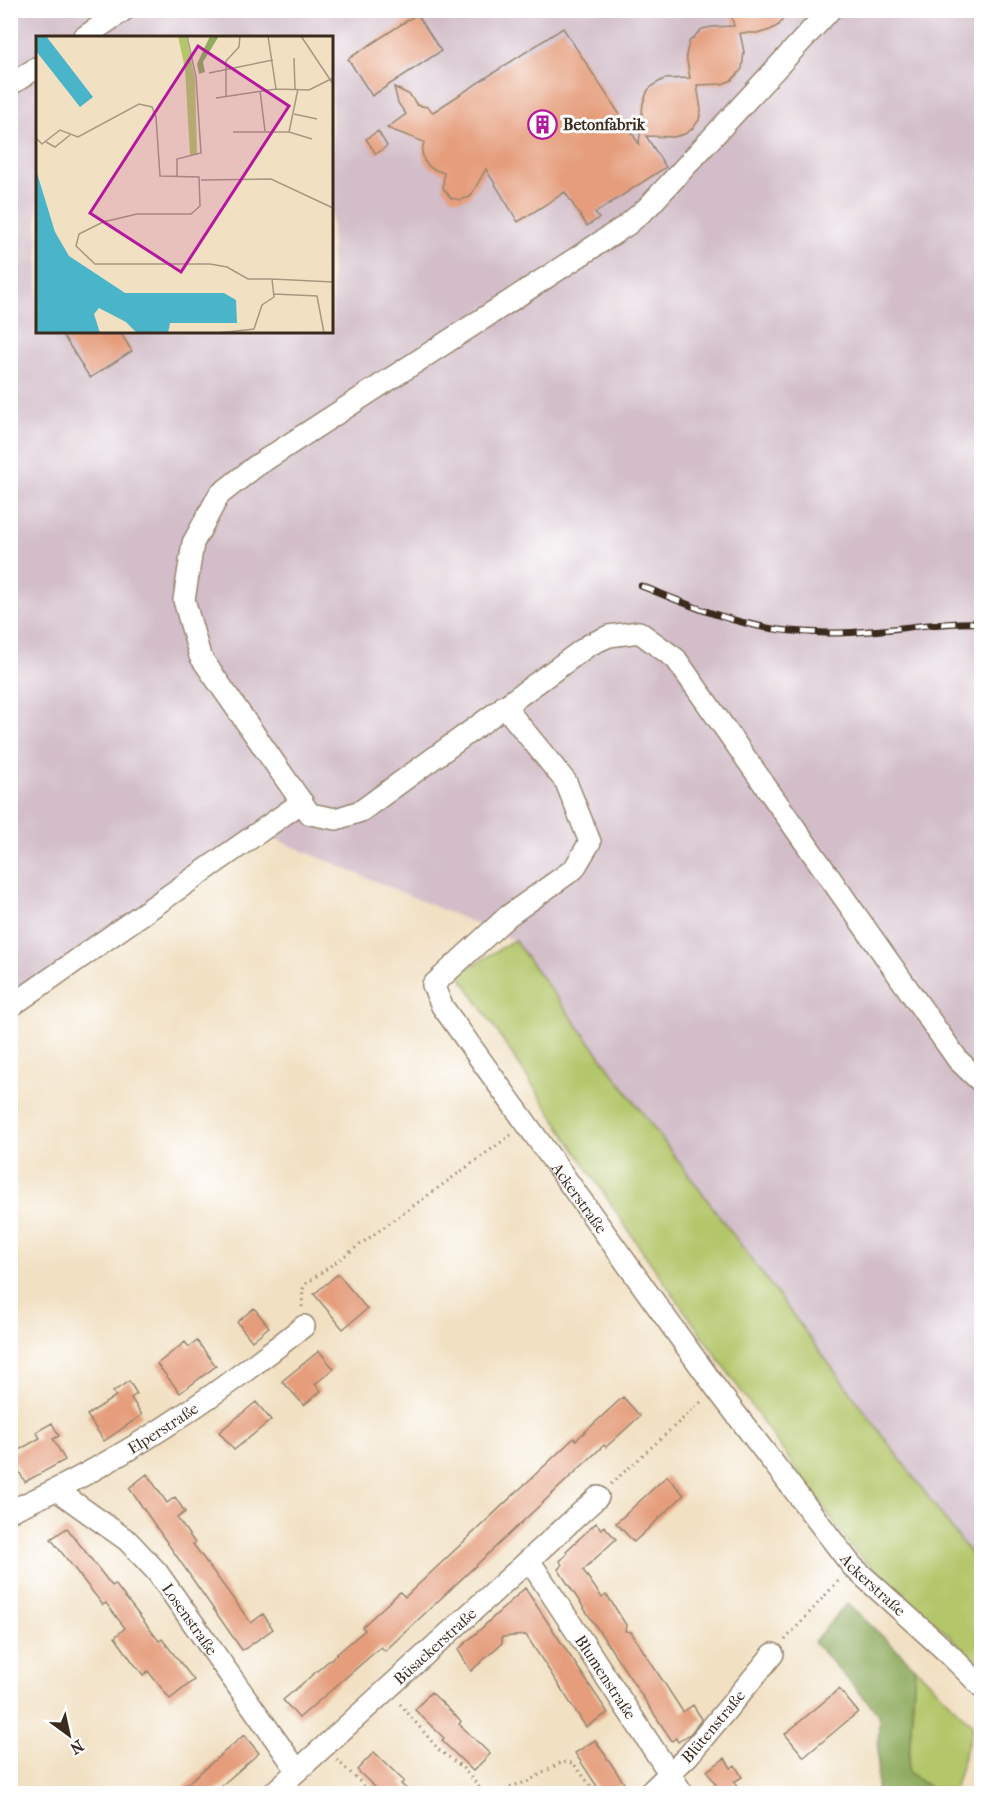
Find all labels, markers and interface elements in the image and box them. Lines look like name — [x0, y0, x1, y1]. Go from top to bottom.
inset map — [36, 36, 333, 333]
building icon: Betonfabrik — [526, 108, 558, 140]
place label: Betonfabrik — [563, 115, 646, 134]
street label: Ackerstraße — [547, 1158, 611, 1237]
street label: Elperstraße — [124, 1398, 202, 1458]
street label: Ackerstraße — [836, 1549, 910, 1620]
street label: Losenstraße — [158, 1579, 222, 1659]
street label: Büsackerstraße — [389, 1603, 480, 1688]
street label: Blumenstraße — [571, 1631, 641, 1723]
street label: Blütenstraße — [677, 1686, 749, 1767]
north arrow — [39, 1705, 99, 1765]
text: N — [66, 1736, 87, 1759]

